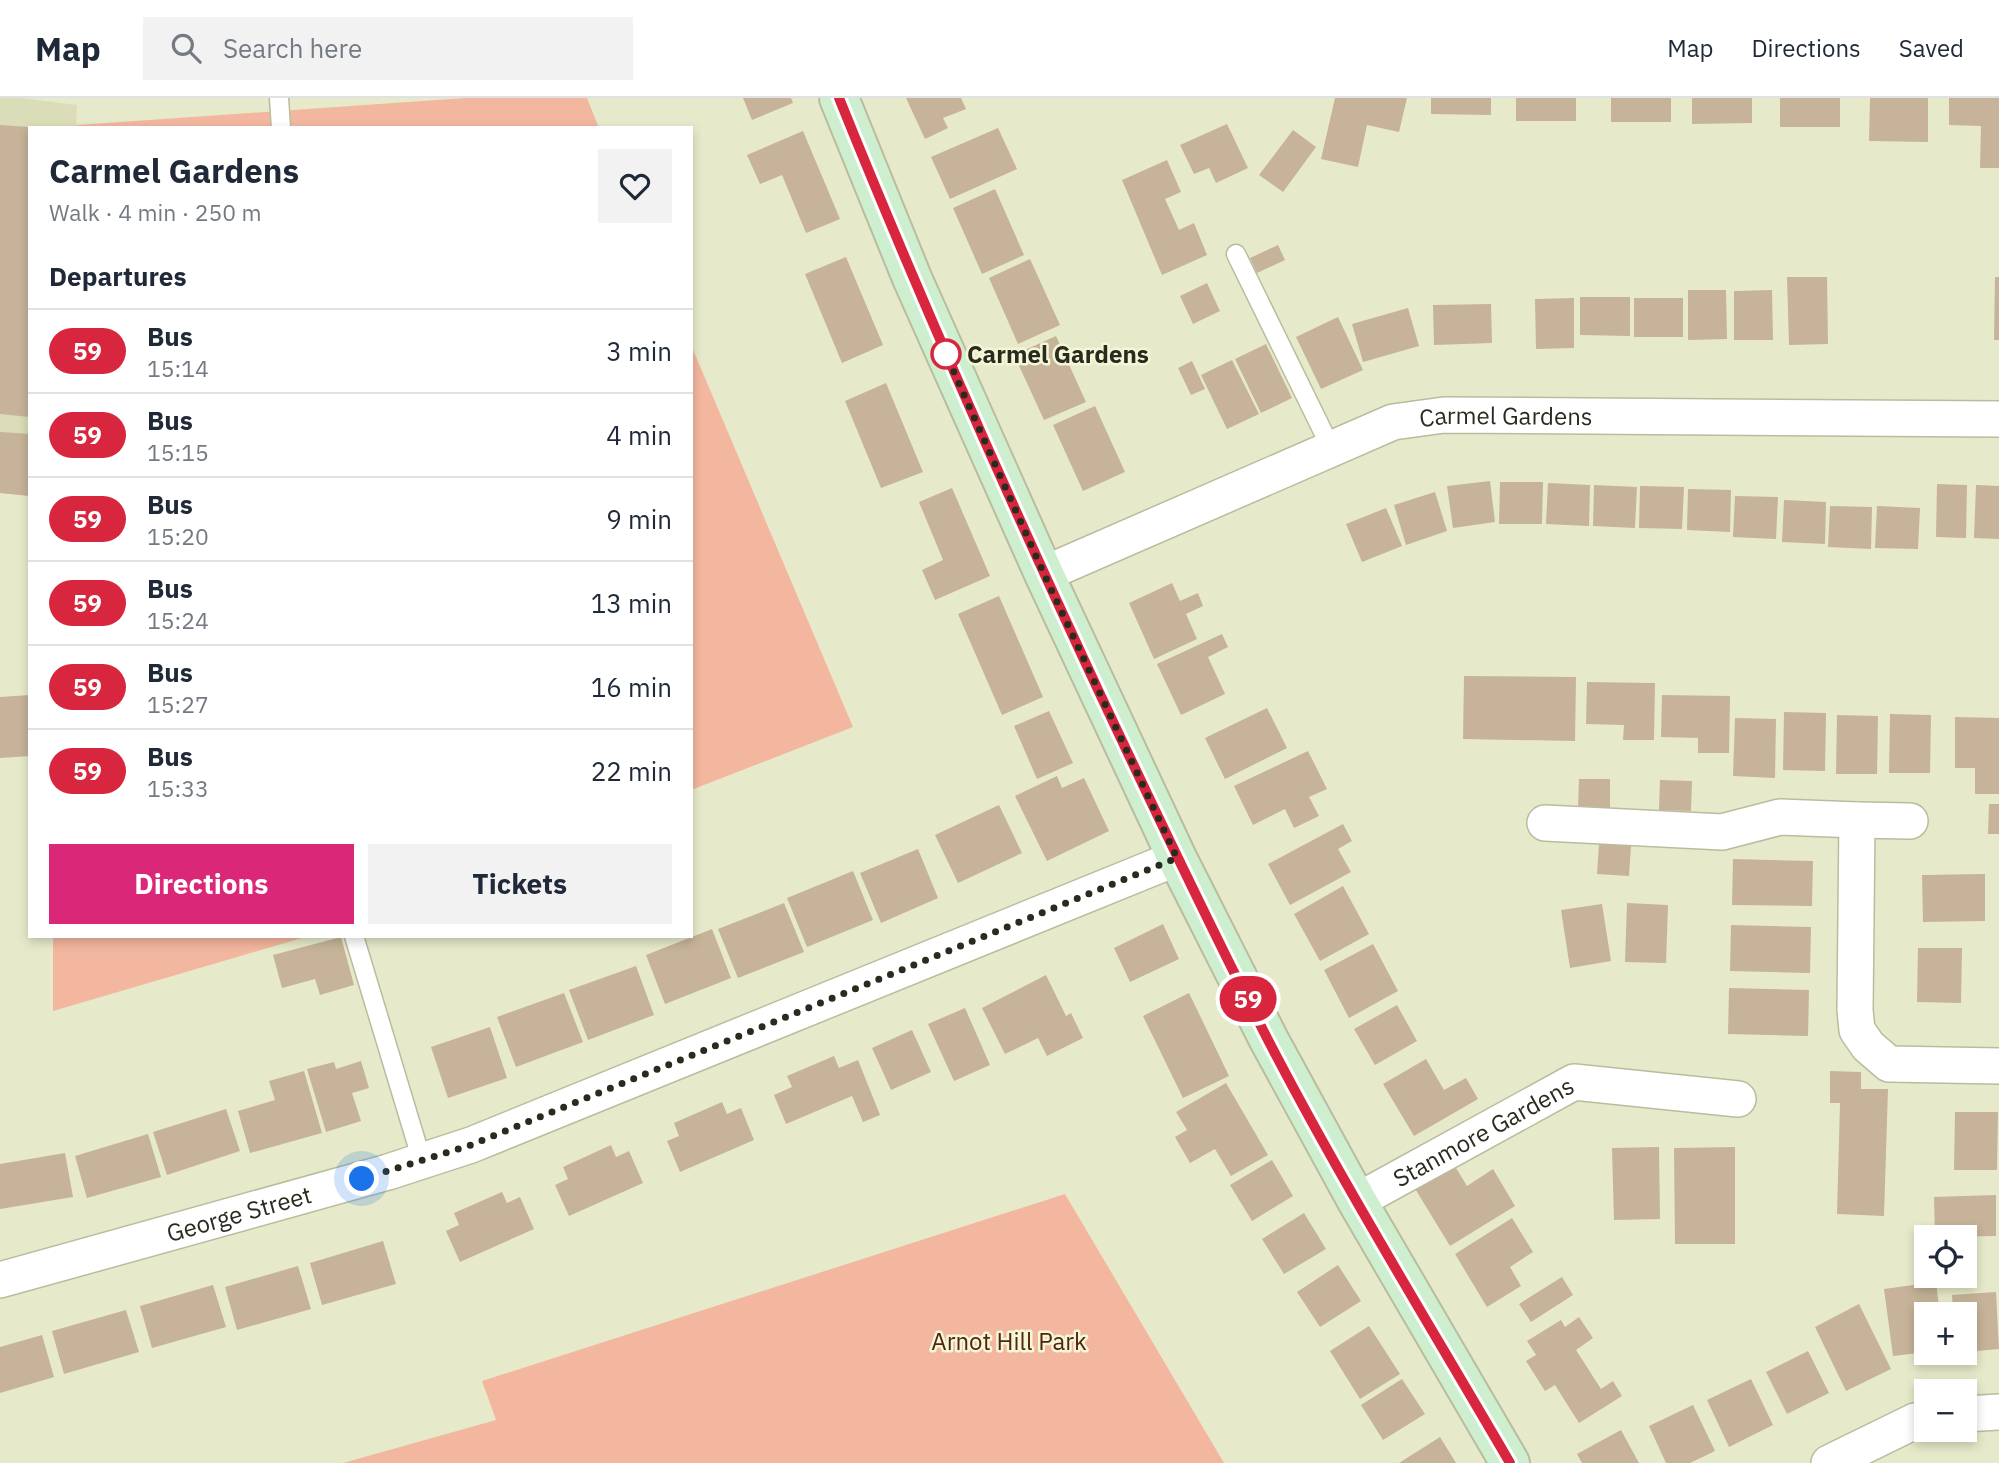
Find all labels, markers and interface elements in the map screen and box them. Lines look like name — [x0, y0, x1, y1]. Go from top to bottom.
search box — [143, 17, 633, 80]
text: Map — [35, 27, 101, 70]
icon: search — [167, 29, 205, 67]
text: Search here — [223, 31, 362, 65]
text: Map — [1667, 32, 1713, 64]
text: Directions — [1751, 32, 1861, 64]
text: Saved — [1899, 32, 1964, 64]
text: Carmel Gardens — [49, 149, 299, 192]
button: heart — [598, 149, 672, 223]
text: Walk · 4 min · 250 m — [49, 197, 262, 227]
text: Departures — [49, 259, 187, 293]
text: Bus — [147, 319, 193, 353]
text: 3 min — [606, 334, 672, 368]
text: 59 — [73, 335, 102, 367]
place label: Carmel Gardens — [967, 338, 1149, 370]
marker: Carmel Gardens — [931, 339, 961, 369]
text: 15:14 — [147, 353, 209, 383]
street label: Carmel Gardens — [1417, 399, 1593, 434]
text: Bus — [147, 403, 193, 437]
text: 4 min — [606, 418, 672, 452]
text: 59 — [73, 419, 102, 451]
text: 15:15 — [147, 437, 209, 467]
text: Bus — [147, 487, 193, 521]
text: 9 min — [606, 502, 672, 536]
text: 59 — [73, 503, 102, 535]
text: 15:20 — [147, 521, 209, 551]
text: Bus — [147, 571, 193, 605]
text: 13 min — [591, 586, 672, 620]
text: 59 — [73, 587, 102, 619]
text: 15:24 — [147, 605, 209, 635]
text: Bus — [147, 655, 193, 689]
text: 16 min — [591, 670, 672, 704]
text: 59 — [73, 671, 102, 703]
text: 15:27 — [147, 689, 209, 719]
text: Bus — [147, 739, 193, 773]
text: 22 min — [591, 754, 672, 788]
text: 59 — [73, 755, 102, 787]
text: 15:33 — [147, 773, 209, 803]
button: Directions — [49, 844, 354, 924]
button: Tickets — [368, 844, 672, 924]
line badge: 59 — [1216, 976, 1280, 1022]
text: 59 — [1234, 983, 1262, 1015]
street label: Stanmore Gardens — [1387, 1069, 1579, 1194]
your location — [344, 1161, 379, 1196]
street label: George Street — [163, 1178, 315, 1249]
map controls — [1914, 1225, 1977, 1442]
button: locate — [1914, 1225, 1977, 1288]
button: + — [1914, 1302, 1977, 1365]
park label: Arnot Hill Park — [931, 1325, 1087, 1357]
button: − — [1914, 1379, 1977, 1442]

